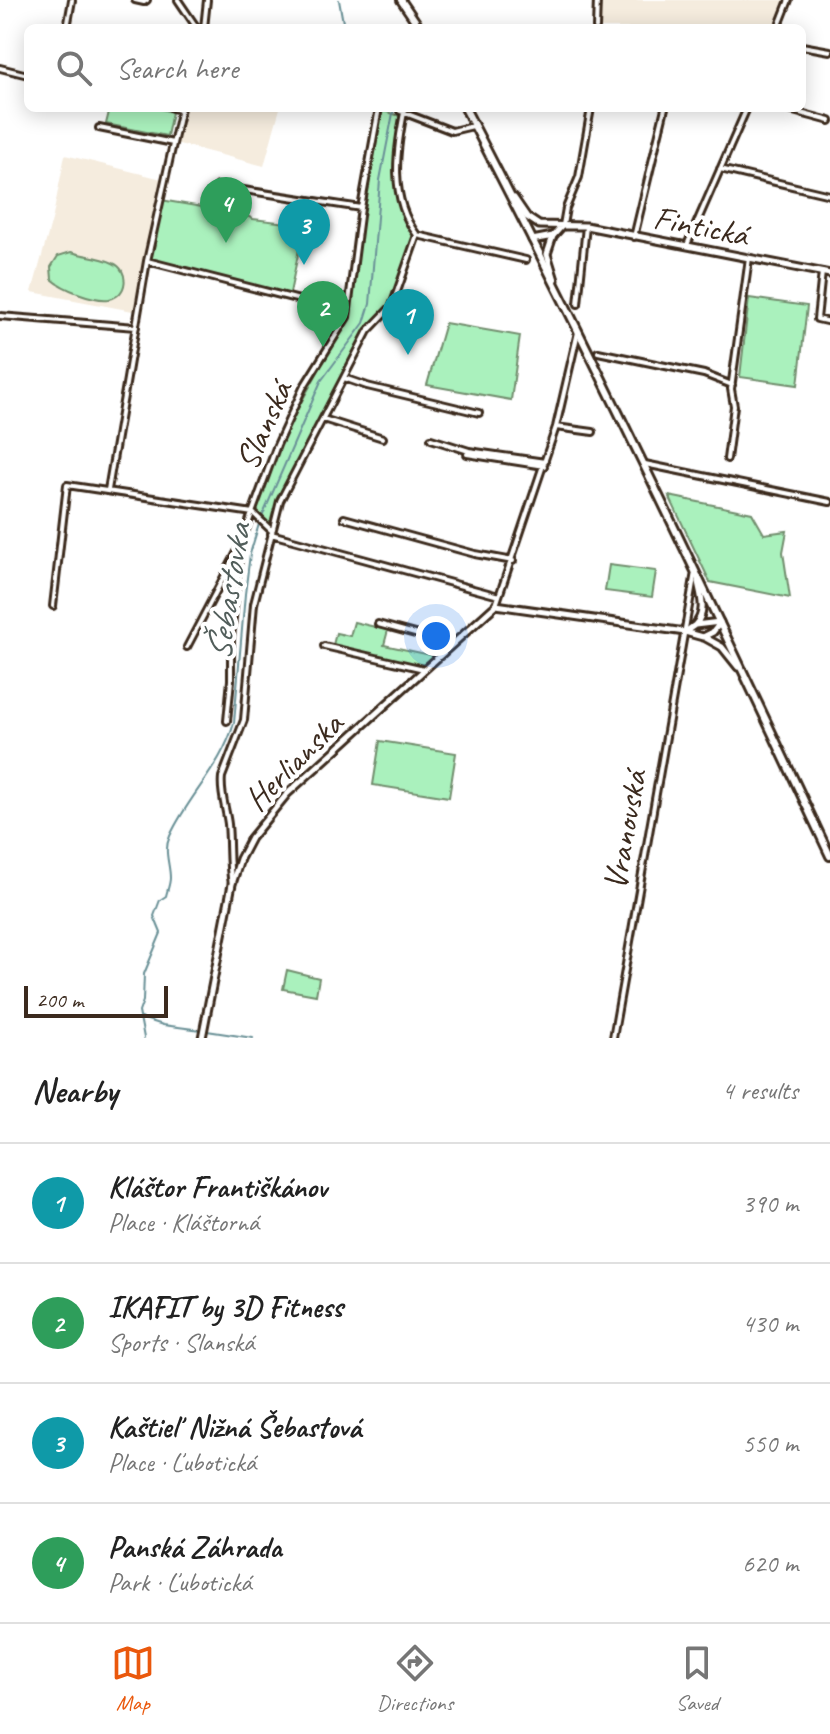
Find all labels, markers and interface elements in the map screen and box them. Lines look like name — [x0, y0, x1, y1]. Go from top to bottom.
search box — [24, 24, 806, 112]
icon: search — [52, 46, 96, 90]
text: Search here — [116, 49, 238, 87]
pin: 4 — [200, 177, 252, 243]
street label: Fintická — [650, 195, 755, 256]
pin: 3 — [278, 199, 330, 265]
pin: 2 — [297, 281, 349, 347]
pin: 1 — [382, 289, 434, 355]
street label: Slanská — [225, 372, 303, 476]
water label: Šebastovka — [195, 518, 262, 663]
your location — [416, 616, 456, 656]
street label: Herlianska — [235, 701, 353, 820]
street label: Vranovská — [593, 764, 657, 893]
scale bar — [24, 982, 168, 1018]
text: 200 m — [36, 986, 83, 1014]
text: Nearby — [32, 1069, 118, 1112]
text: 4 results — [722, 1074, 798, 1107]
text: Kláštor Františkánov — [108, 1168, 327, 1206]
text: 1 — [52, 1187, 64, 1220]
text: 390 m — [742, 1187, 798, 1220]
text: Place · Kláštorná — [108, 1206, 259, 1239]
text: IKAFIT by 3D Fitness — [108, 1288, 343, 1326]
text: 2 — [52, 1307, 64, 1340]
text: 430 m — [742, 1307, 798, 1340]
text: Sports · Slanská — [108, 1326, 254, 1359]
text: Kaštieľ Nižná Šebastová — [108, 1408, 361, 1446]
text: 3 — [52, 1427, 64, 1460]
text: 550 m — [742, 1427, 798, 1460]
text: Place · Ľubotická — [108, 1446, 256, 1479]
text: Panská Záhrada — [108, 1528, 282, 1566]
text: 4 — [52, 1547, 64, 1580]
text: 620 m — [742, 1547, 798, 1580]
text: Park · Ľubotická — [108, 1566, 252, 1599]
tab: Map — [111, 1641, 155, 1717]
tab: Directions — [377, 1641, 453, 1717]
tab: Saved — [675, 1641, 719, 1717]

